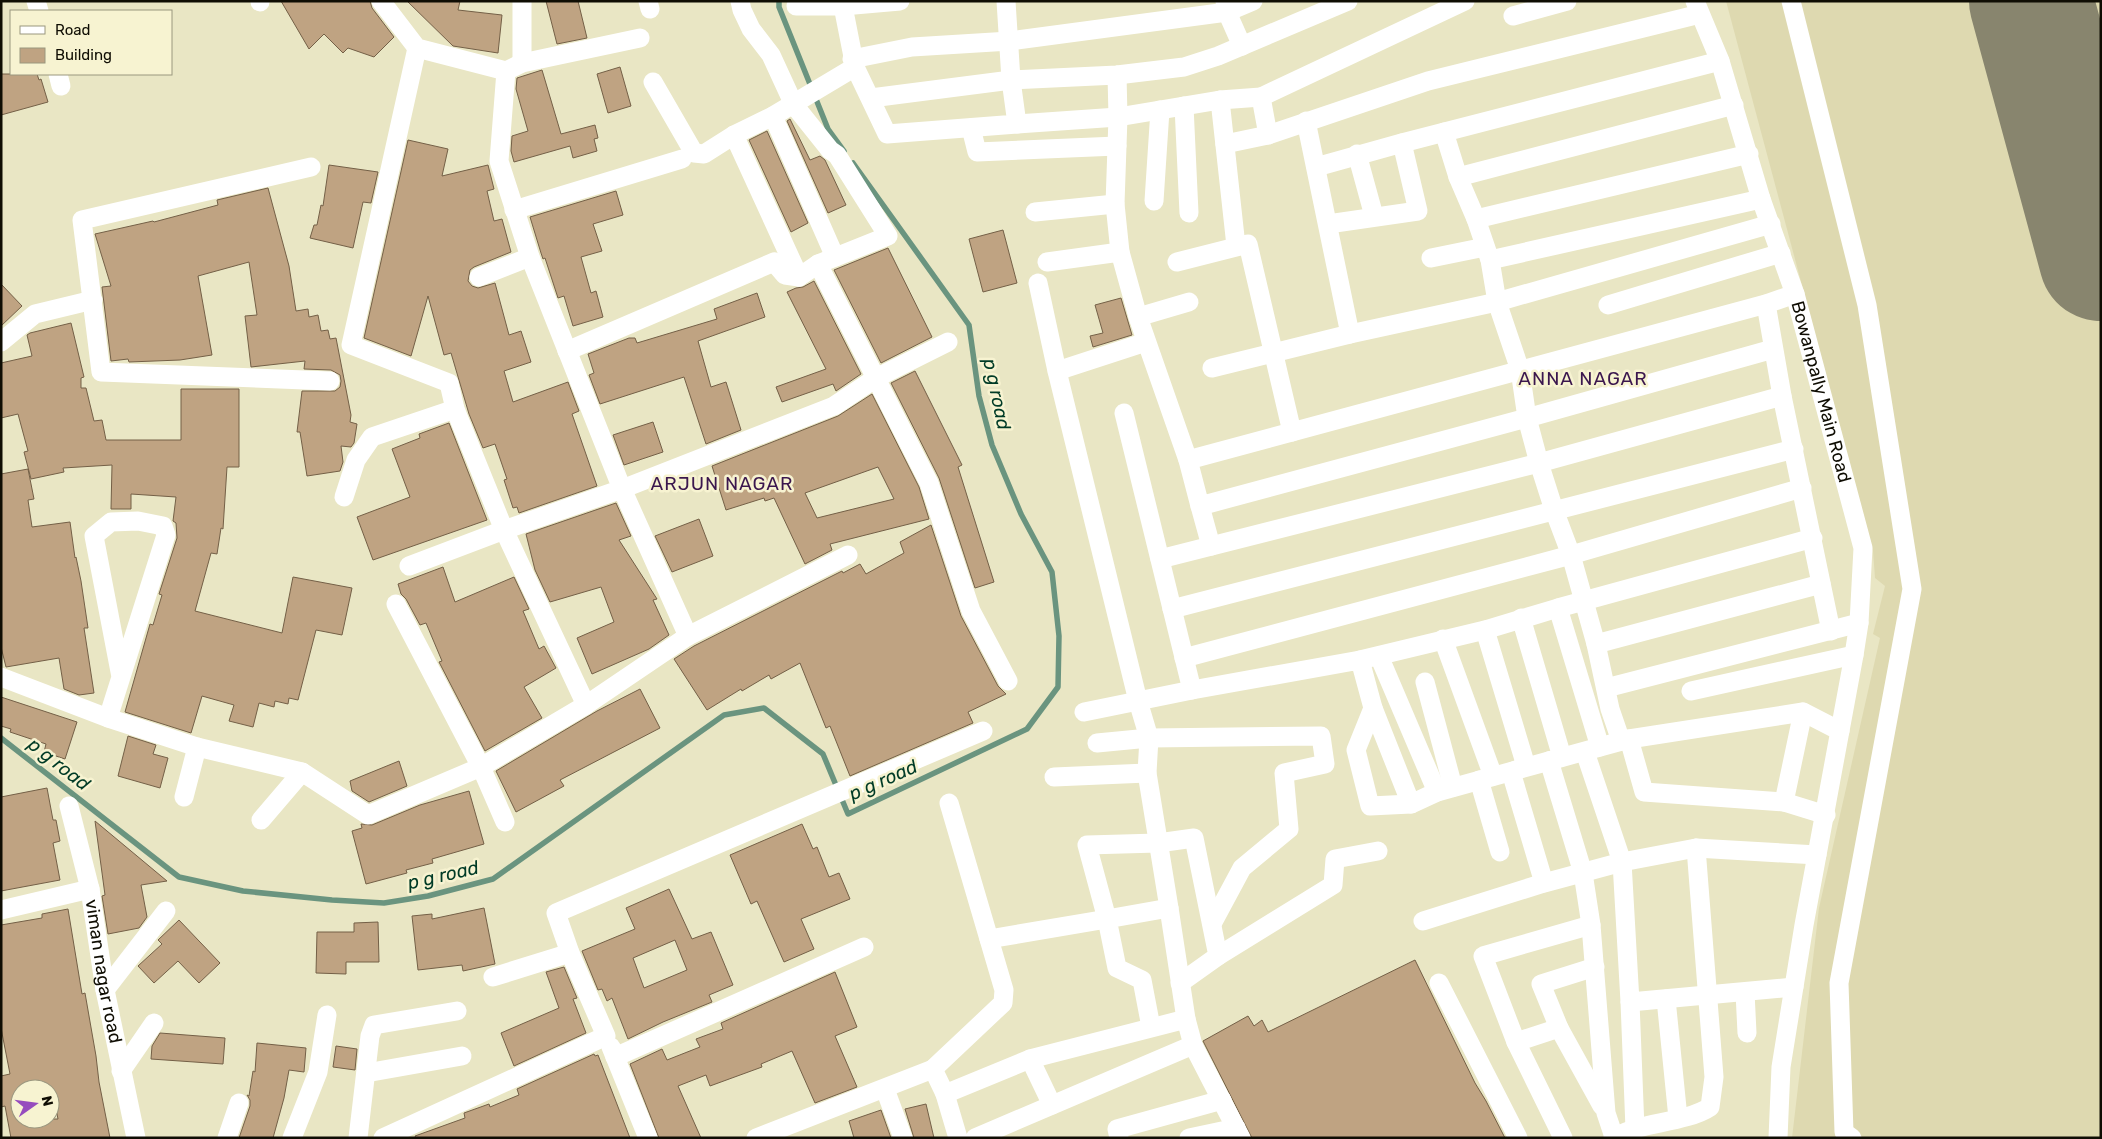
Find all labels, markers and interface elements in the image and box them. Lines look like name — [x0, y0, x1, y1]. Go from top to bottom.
legend — [10, 10, 172, 75]
text: Road — [55, 21, 91, 39]
text: Building — [55, 46, 112, 64]
street label: Bowanpally Main Road — [1786, 298, 1856, 485]
water label: p g road — [978, 355, 1016, 433]
district label: ANNA NAGAR — [1518, 367, 1648, 390]
district label: ARJUN NAGAR — [651, 472, 793, 495]
water label: p g road — [23, 732, 95, 796]
water label: p g road — [844, 754, 921, 806]
water label: p g road — [404, 855, 482, 895]
street label: viman nagar road — [81, 898, 127, 1045]
north arrow — [10, 1079, 60, 1129]
text: N — [38, 1094, 57, 1108]

